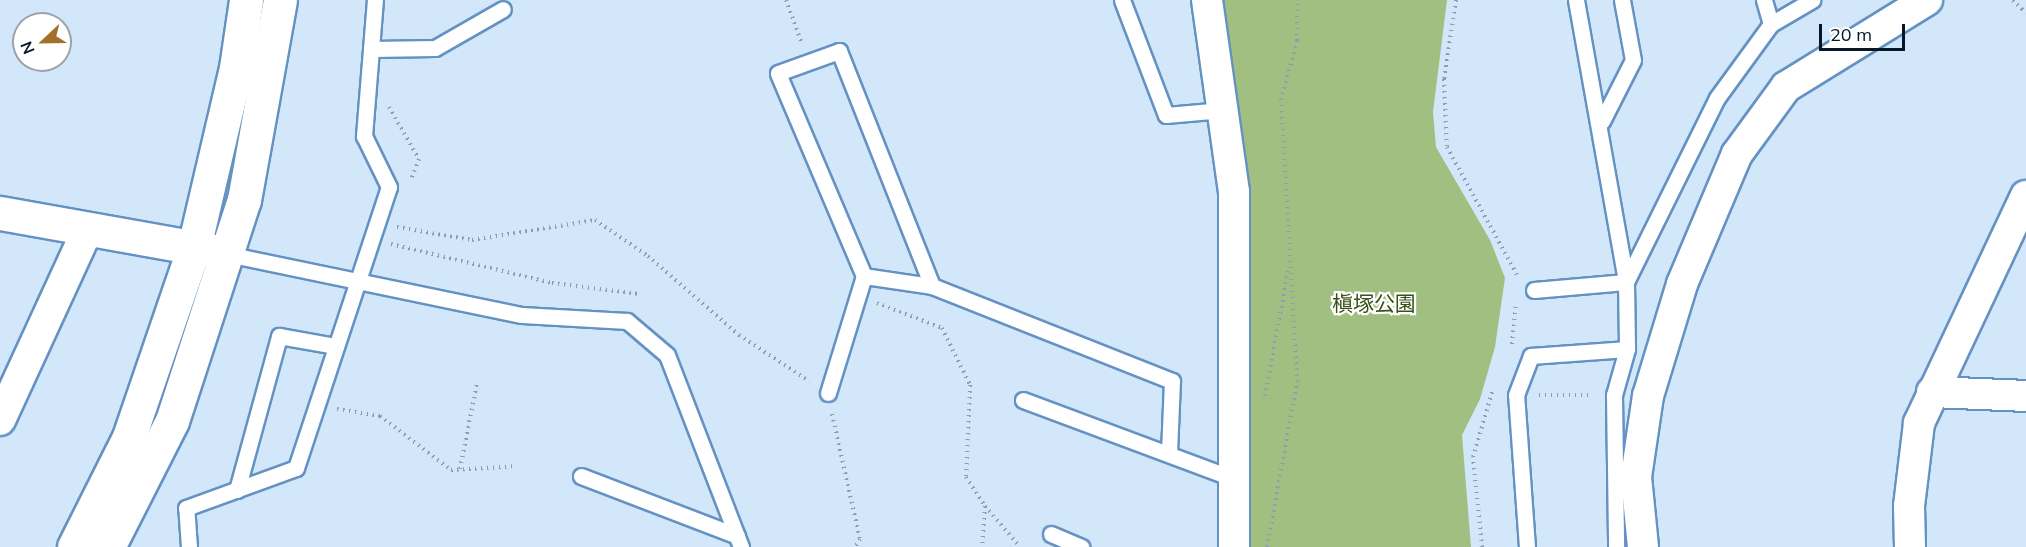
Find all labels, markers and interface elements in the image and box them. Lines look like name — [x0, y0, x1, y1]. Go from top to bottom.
north arrow — [12, 12, 72, 72]
scale bar — [1822, 12, 1908, 50]
text: 20 m — [1830, 23, 1872, 46]
text: N — [16, 39, 39, 57]
park label: 槇塚公園 — [1332, 290, 1416, 316]

